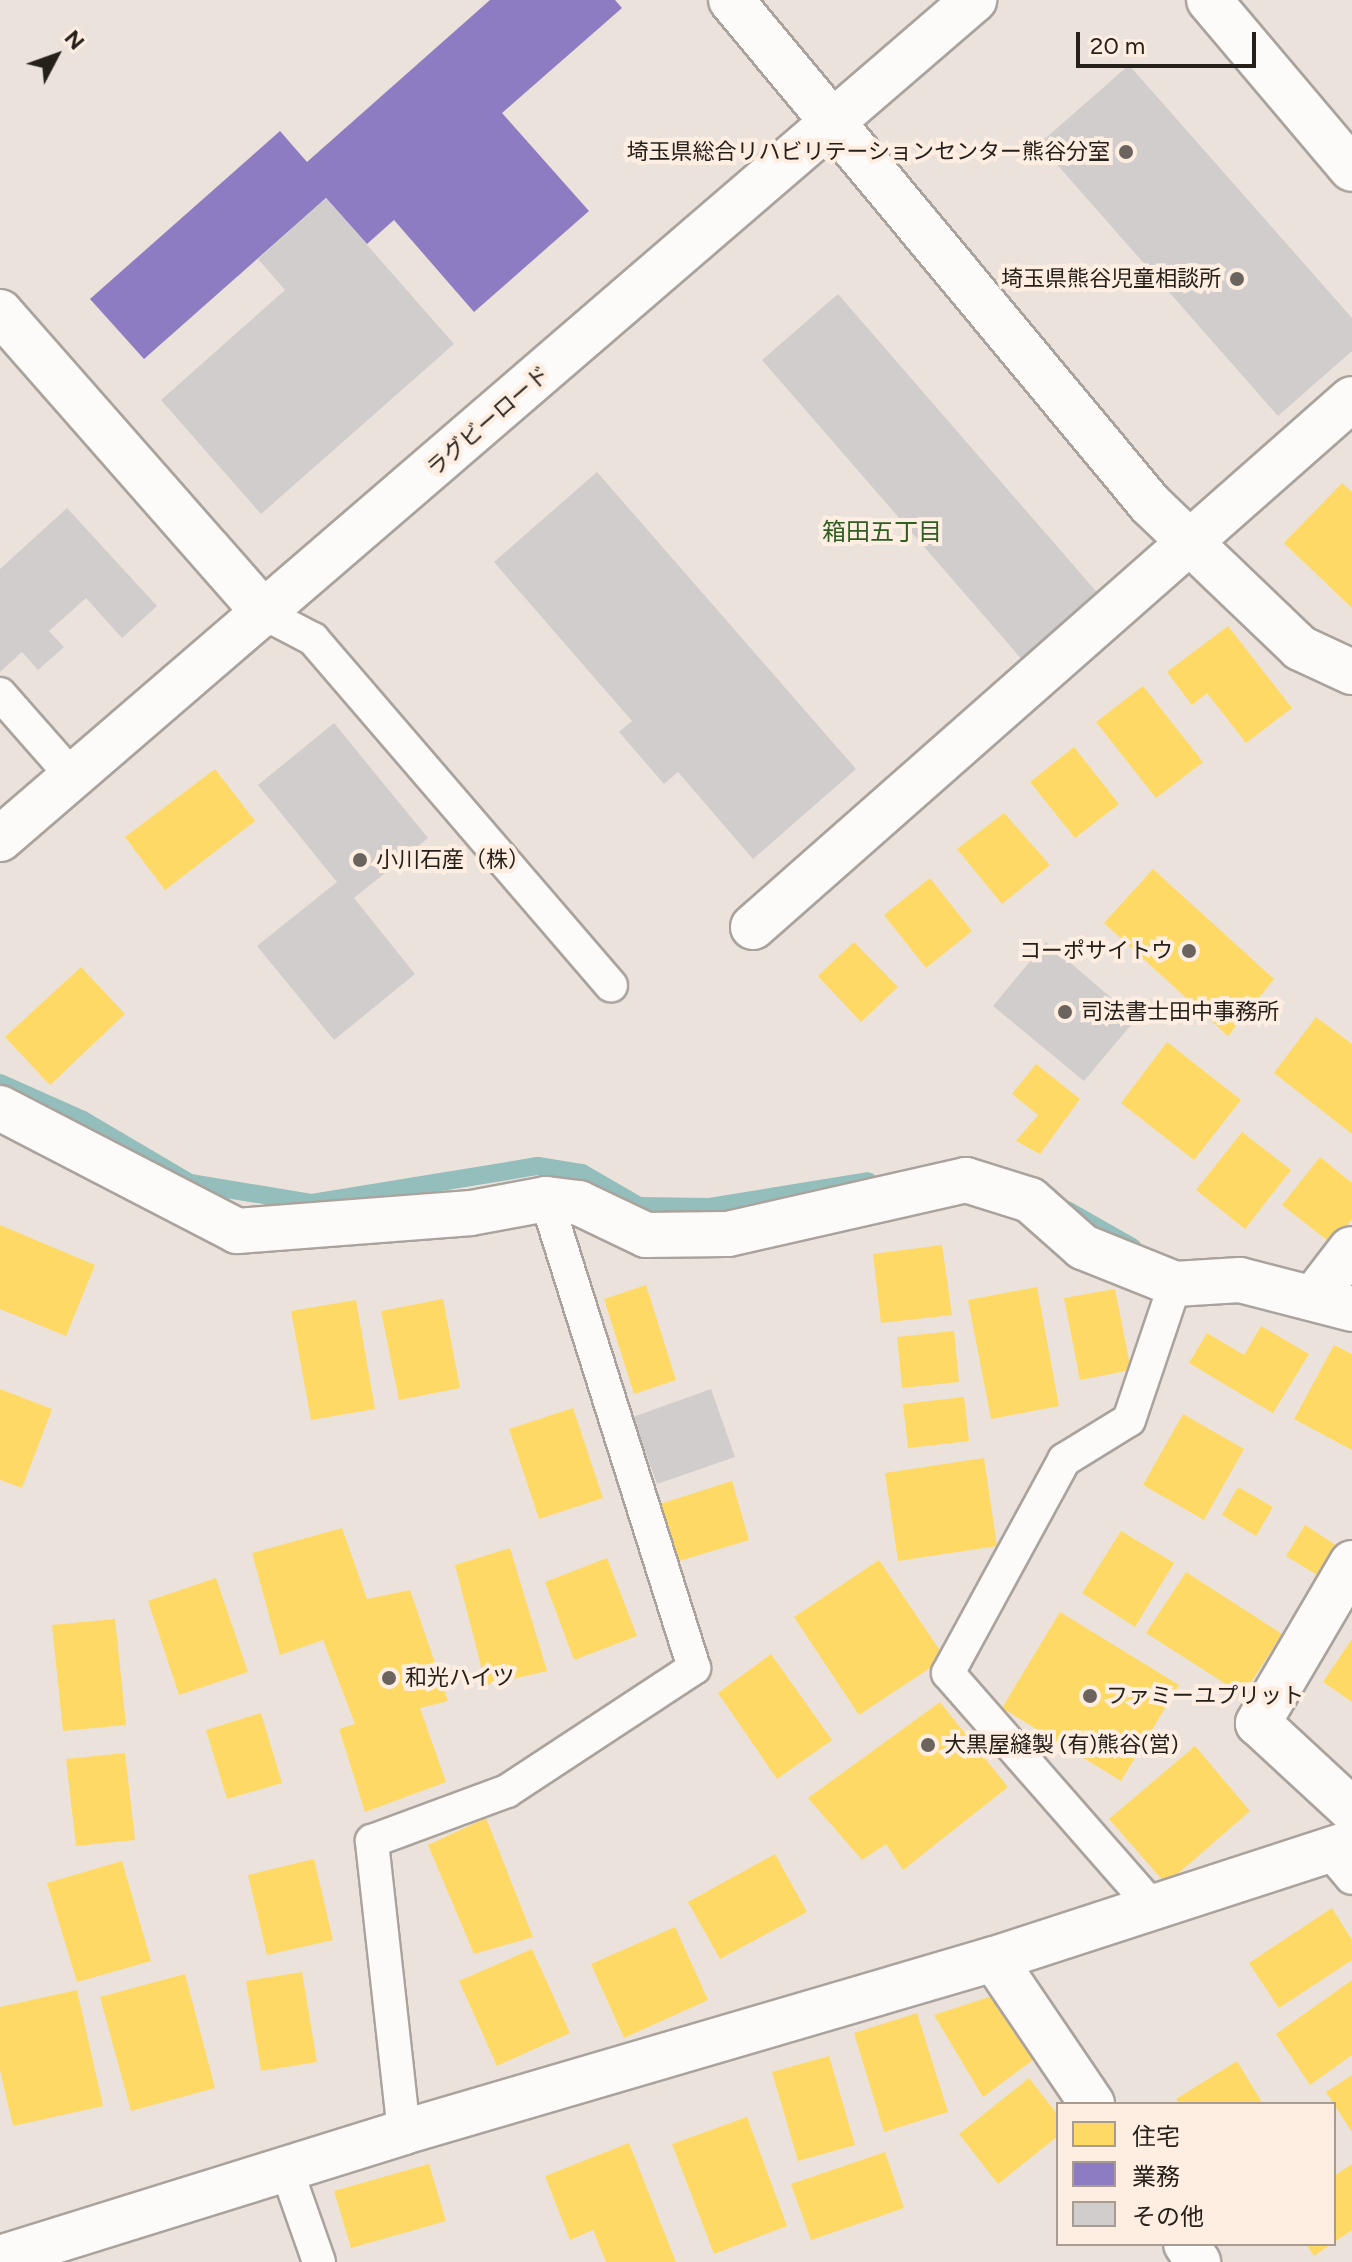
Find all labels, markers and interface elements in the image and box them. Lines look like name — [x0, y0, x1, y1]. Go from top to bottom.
north arrow — [16, 16, 96, 96]
scale bar — [1080, 16, 1260, 66]
text: N — [59, 25, 90, 55]
text: 20 m — [1090, 31, 1145, 60]
place label: 埼玉県総合リハビリテーションセンター熊谷分室 — [626, 139, 1110, 165]
marker: 埼玉県総合リハビリテーションセンター熊谷分室 — [1117, 143, 1135, 161]
place label: 埼玉県熊谷児童相談所 — [1001, 266, 1221, 292]
marker: 埼玉県熊谷児童相談所 — [1228, 270, 1246, 288]
street label: ラグビーロード — [421, 361, 555, 481]
district label: 箱田五丁目 — [822, 518, 942, 546]
place label: 小川石産（株） — [376, 847, 530, 873]
marker: 小川石産（株） — [351, 851, 369, 869]
place label: コーポサイトウ — [1019, 938, 1173, 964]
marker: コーポサイトウ — [1180, 942, 1198, 960]
place label: 司法書士田中事務所 — [1081, 999, 1279, 1025]
marker: 司法書士田中事務所 — [1056, 1003, 1074, 1021]
place label: 和光ハイツ — [405, 1665, 515, 1691]
marker: 和光ハイツ — [380, 1669, 398, 1687]
place label: ファミーユプリット — [1106, 1683, 1304, 1709]
marker: ファミーユプリット — [1081, 1687, 1099, 1705]
place label: 大黒屋縫製 (有)熊谷(営) — [944, 1732, 1178, 1758]
marker: 大黒屋縫製 (有)熊谷(営) — [919, 1736, 937, 1754]
legend — [1056, 2102, 1336, 2246]
text: 住宅 — [1132, 2122, 1180, 2151]
text: 業務 — [1132, 2162, 1180, 2191]
text: その他 — [1132, 2202, 1204, 2231]

